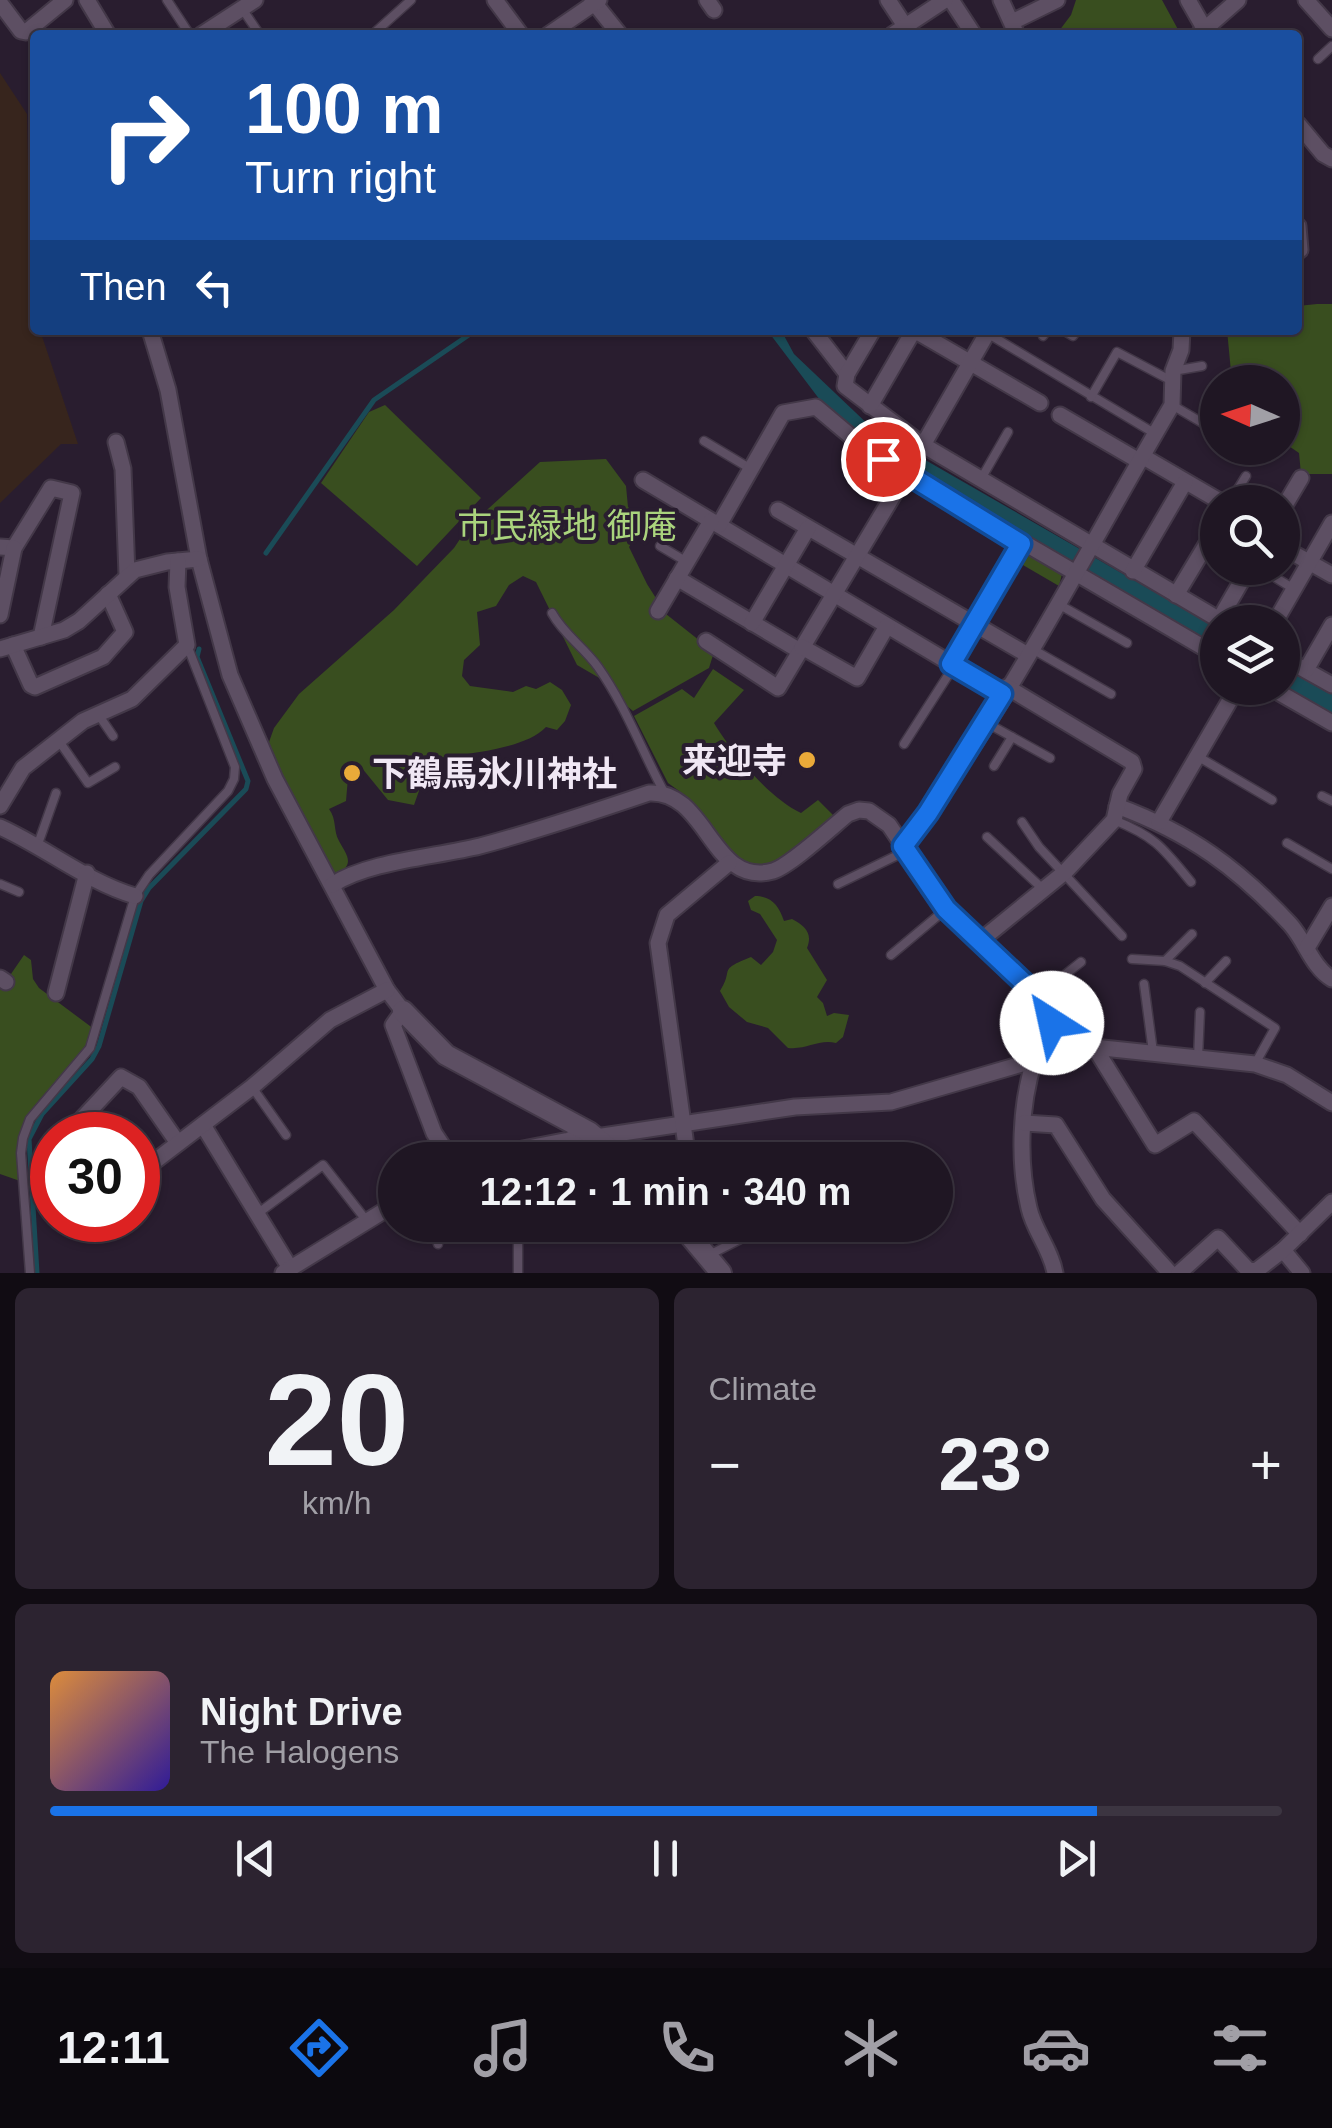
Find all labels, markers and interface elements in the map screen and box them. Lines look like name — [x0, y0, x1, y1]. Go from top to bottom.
icon: right — [80, 70, 210, 200]
text: 100 m — [245, 70, 443, 148]
text: Turn right — [245, 152, 436, 203]
icon: left — [187, 260, 242, 315]
text: Then — [80, 266, 167, 308]
north arrow — [1200, 365, 1300, 465]
map controls — [1200, 365, 1300, 705]
pin — [841, 417, 926, 502]
icon: arrive — [856, 432, 911, 487]
button: search — [1200, 485, 1300, 585]
park label: 市民緑地 御庵 — [457, 506, 677, 545]
button: layers — [1200, 605, 1300, 705]
place label: 来迎寺 — [682, 741, 787, 780]
marker: 来迎寺 — [796, 749, 818, 771]
place label: 下鶴馬氷川神社 — [372, 754, 617, 793]
marker: 下鶴馬氷川神社 — [341, 762, 363, 784]
position arrow — [1000, 971, 1104, 1075]
speed limit sign: 30 — [30, 1112, 160, 1242]
text: 12:12 · 1 min · 340 m — [480, 1171, 851, 1213]
text: 20 — [264, 1347, 409, 1493]
text: Climate — [709, 1371, 817, 1407]
text: 23° — [939, 1422, 1052, 1506]
text: − — [709, 1434, 741, 1496]
text: + — [1250, 1434, 1282, 1496]
text: km/h — [302, 1485, 371, 1521]
text: Night Drive — [200, 1691, 403, 1733]
text: The Halogens — [200, 1734, 399, 1770]
icon: previous — [228, 1831, 283, 1886]
icon: pause — [638, 1831, 693, 1886]
icon: next — [1049, 1831, 1104, 1886]
icon: directions — [284, 2013, 354, 2083]
icon: music — [468, 2013, 538, 2083]
icon: phone — [652, 2013, 722, 2083]
icon: climate — [836, 2013, 906, 2083]
icon: car — [1021, 2013, 1091, 2083]
icon: filters — [1205, 2013, 1275, 2083]
text: 12:11 — [57, 2022, 170, 2073]

